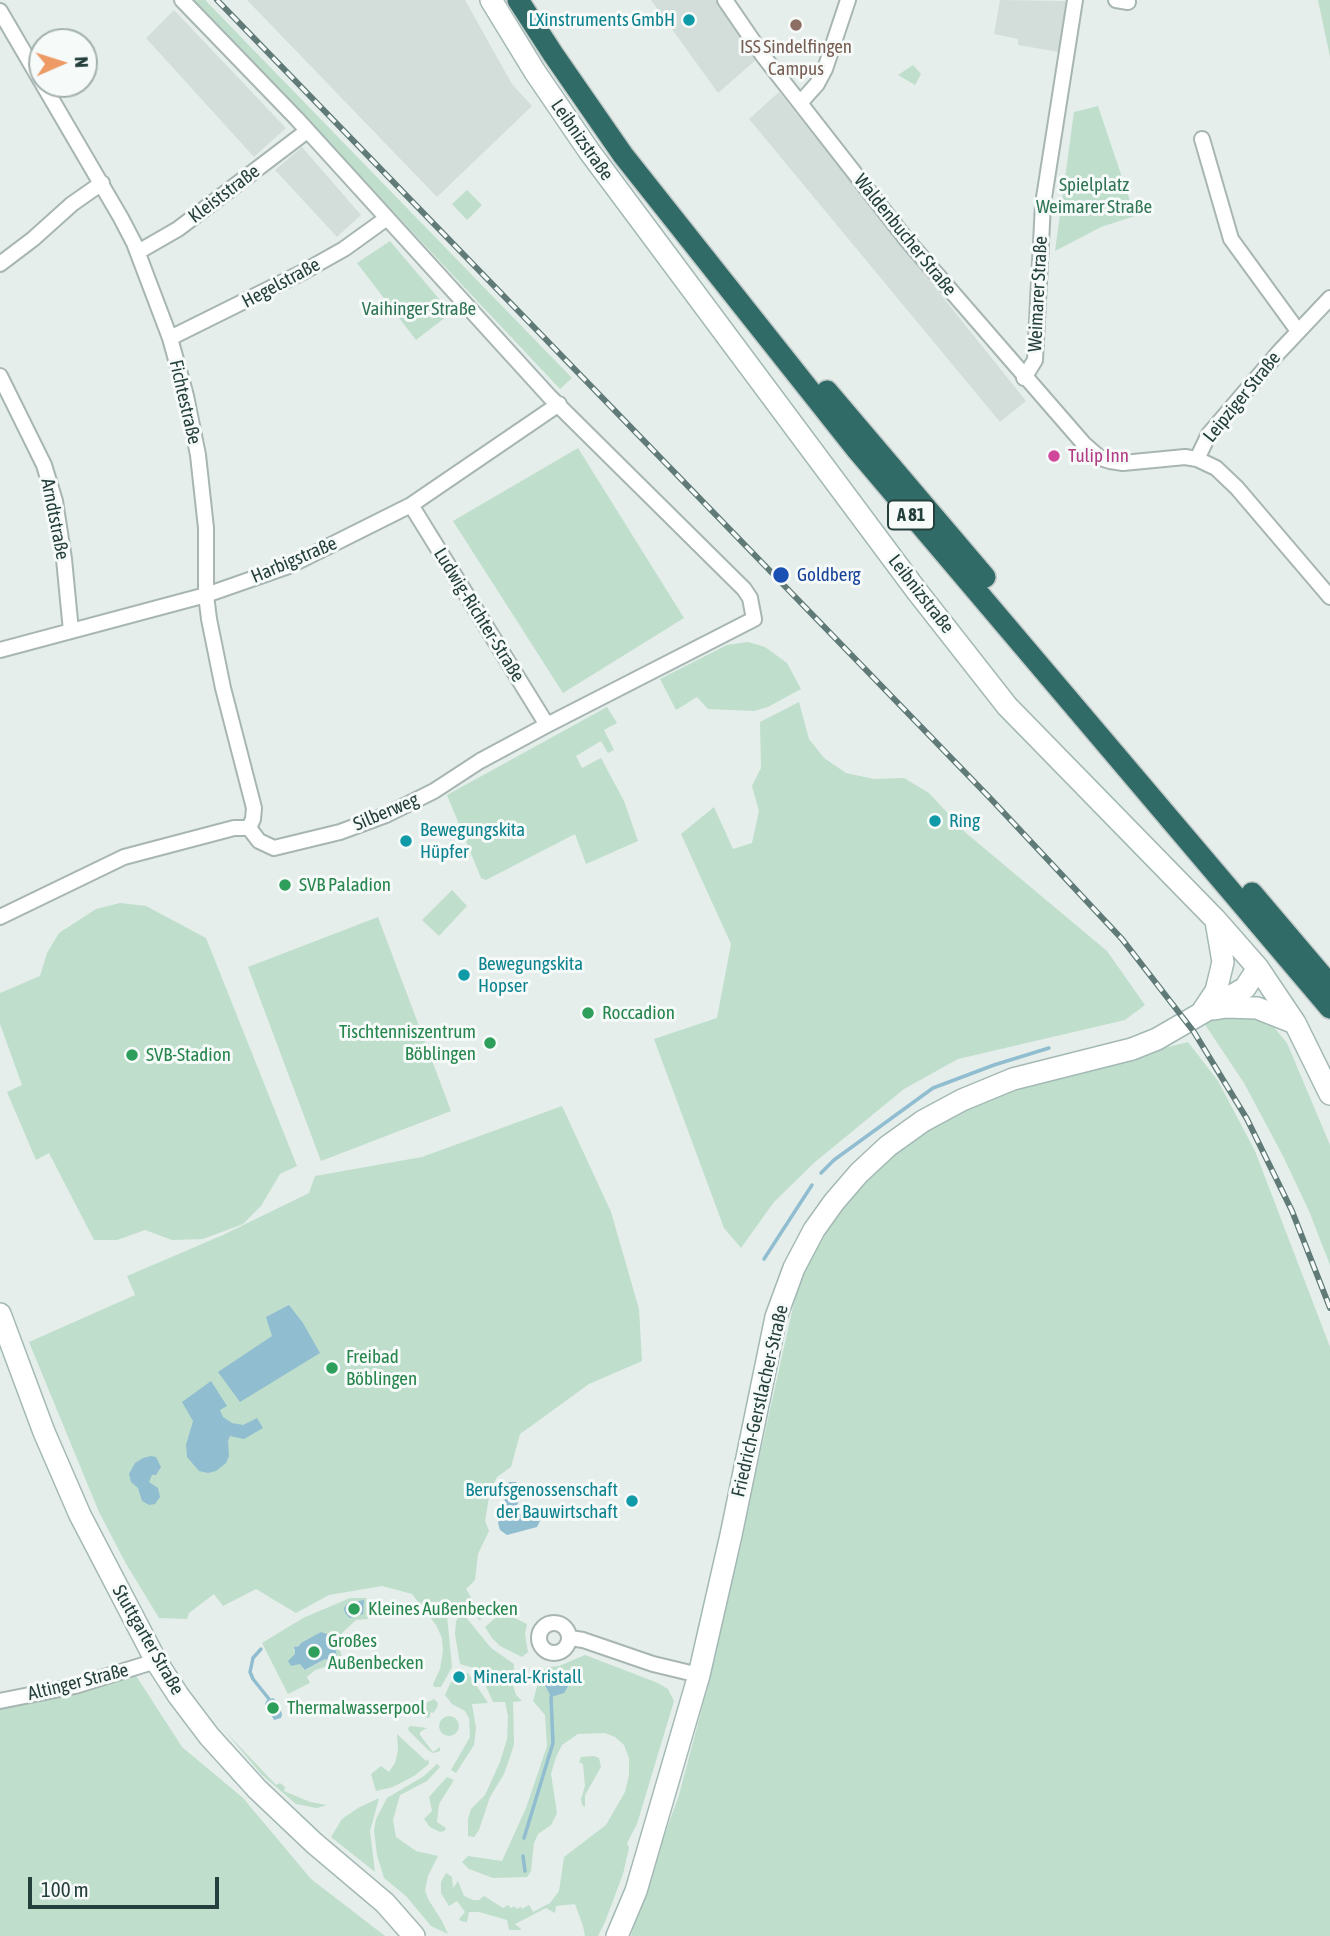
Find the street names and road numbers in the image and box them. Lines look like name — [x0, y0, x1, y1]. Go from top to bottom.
street label: Leibnizstraße — [546, 95, 618, 185]
street label: Kleiststraße — [184, 160, 264, 228]
street label: Waldenbucher Straße — [849, 170, 961, 300]
street label: Weimarer Straße — [1024, 235, 1052, 353]
street label: Hegelstraße — [238, 253, 324, 313]
street label: Leipziger Straße — [1199, 347, 1285, 447]
street label: Fichtestraße — [164, 358, 206, 446]
street label: Arndtstraße — [36, 476, 74, 562]
road number: A 81 — [888, 500, 934, 530]
street label: Harbigstraße — [248, 532, 340, 588]
street label: Ludwig-Richter-Straße — [429, 544, 529, 686]
street label: Leibnizstraße — [883, 550, 959, 638]
street label: Silberweg — [350, 788, 422, 836]
street label: Friedrich-Gerstlacher-Straße — [727, 1303, 793, 1499]
street label: Stuttgarter Straße — [107, 1581, 189, 1699]
street label: Altinger Straße — [25, 1658, 131, 1706]

